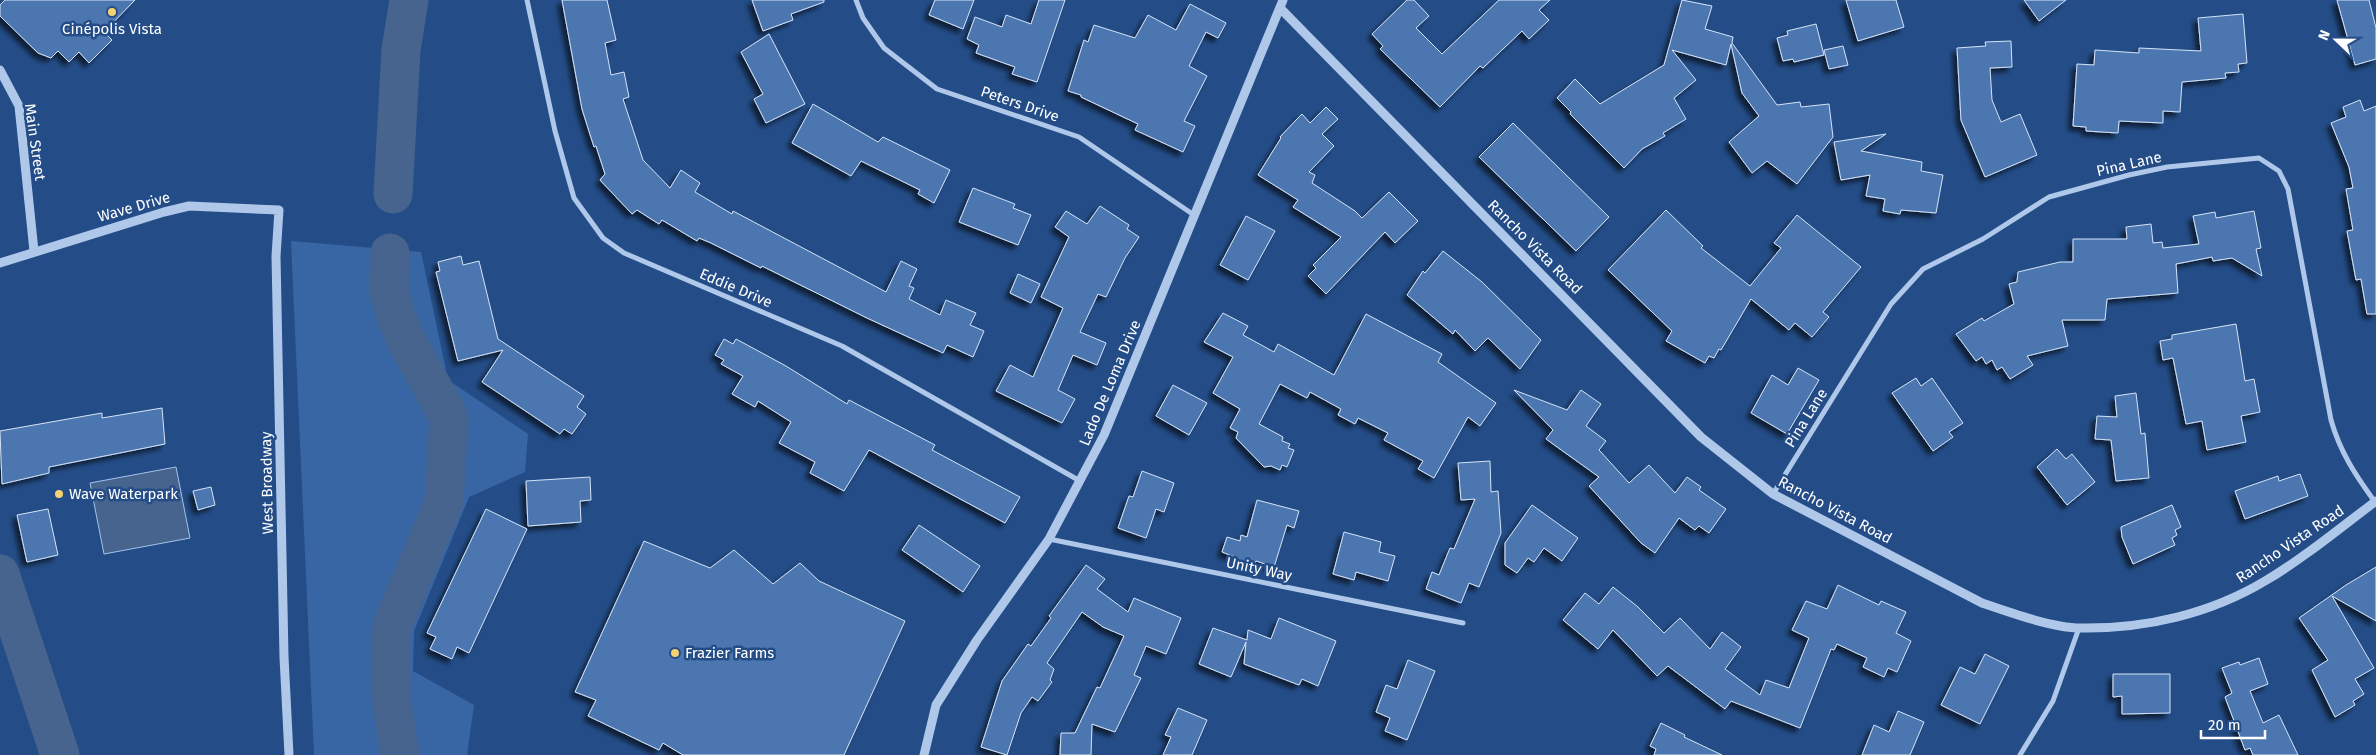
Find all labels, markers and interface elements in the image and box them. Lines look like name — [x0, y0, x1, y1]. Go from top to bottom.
marker: Cinépolis Vista — [106, 6, 118, 18]
north arrow — [2311, 15, 2361, 65]
place label: Cinépolis Vista — [62, 20, 162, 38]
text: N — [2315, 28, 2334, 43]
street label: Peters Drive — [979, 82, 1061, 126]
street label: Main Street — [21, 102, 49, 182]
street label: Pina Lane — [2095, 148, 2163, 180]
street label: Wave Drive — [96, 188, 172, 226]
street label: Rancho Vista Road — [1484, 196, 1586, 298]
street label: Eddie Drive — [697, 265, 775, 311]
street label: Lado De Loma Drive — [1075, 317, 1145, 449]
street label: Pina Lane — [1781, 385, 1831, 451]
street label: West Broadway — [257, 431, 277, 535]
street label: Rancho Vista Road — [1775, 472, 1895, 548]
place label: Wave Waterpark — [69, 485, 178, 503]
marker: Wave Waterpark — [53, 488, 65, 500]
street label: Rancho Vista Road — [2233, 501, 2347, 587]
street label: Unity Way — [1224, 553, 1294, 585]
place label: Frazier Farms — [685, 644, 774, 662]
marker: Frazier Farms — [669, 647, 681, 659]
scale bar — [2201, 708, 2265, 740]
text: 20 m — [2208, 716, 2241, 734]

